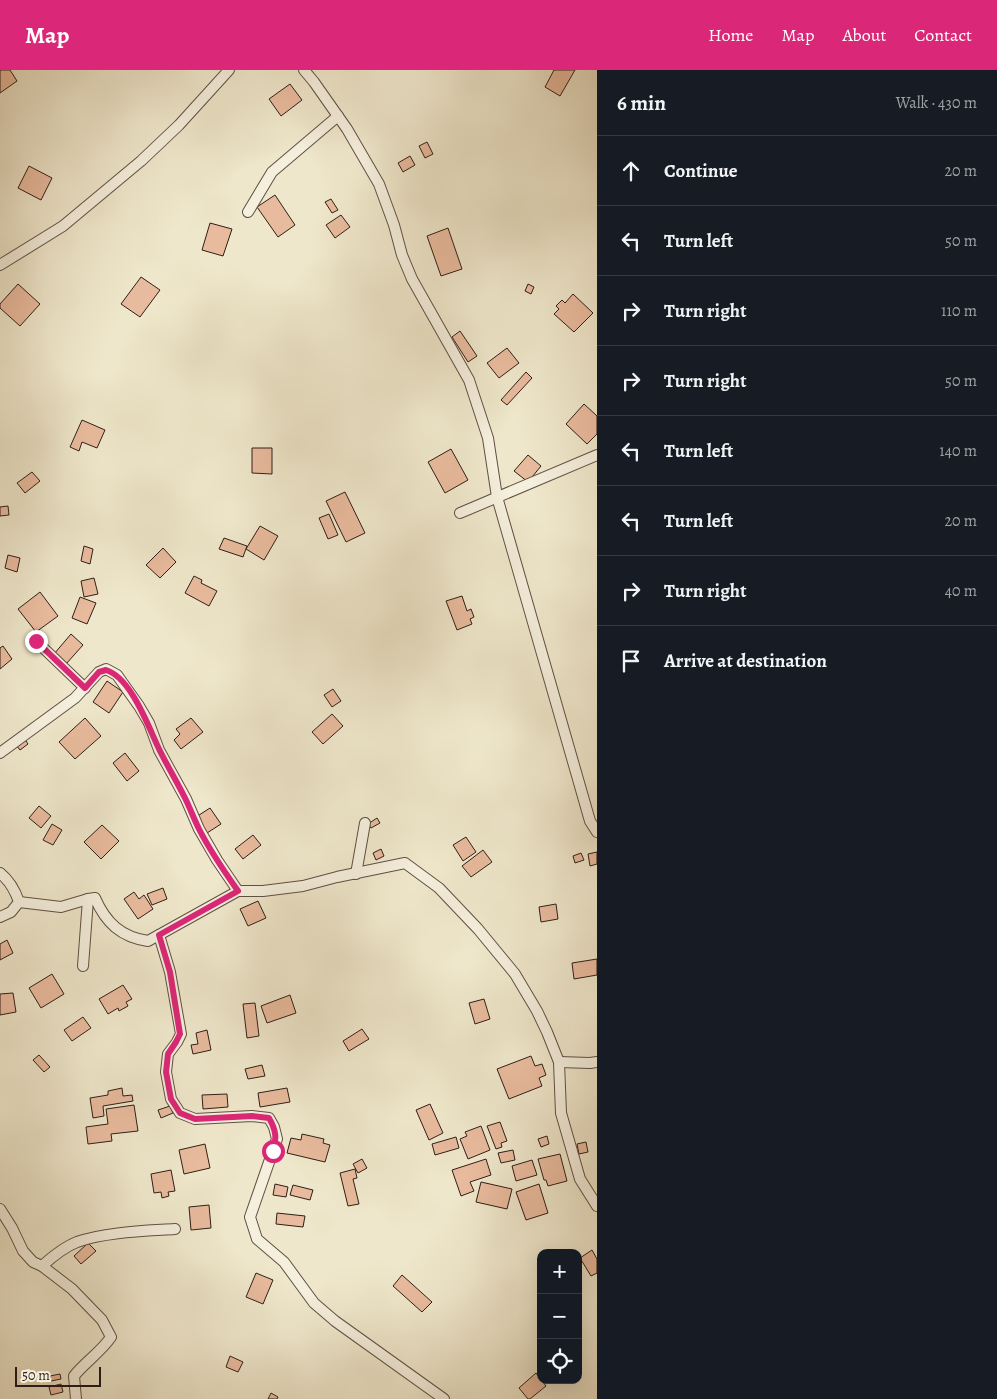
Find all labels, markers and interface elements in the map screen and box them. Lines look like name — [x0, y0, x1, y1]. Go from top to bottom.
text: Map — [25, 19, 69, 51]
text: Home — [708, 23, 753, 47]
text: Map — [781, 23, 814, 47]
text: About — [842, 23, 886, 47]
text: Contact — [914, 23, 972, 47]
text: 6 min — [617, 89, 666, 117]
text: Walk · 430 m — [896, 92, 977, 114]
icon: ahead — [617, 157, 645, 185]
text: Continue — [664, 158, 738, 184]
text: 20 m — [944, 160, 977, 182]
icon: left — [617, 227, 645, 255]
text: Turn left — [664, 228, 733, 254]
text: 50 m — [945, 230, 977, 252]
icon: right — [617, 297, 645, 325]
text: Turn right — [664, 298, 746, 324]
text: 110 m — [941, 300, 977, 322]
icon: right — [617, 367, 645, 395]
text: Turn right — [664, 368, 746, 394]
text: 50 m — [945, 370, 977, 392]
icon: left — [617, 437, 645, 465]
text: Turn left — [664, 438, 733, 464]
text: 140 m — [939, 440, 977, 462]
icon: left — [617, 507, 645, 535]
text: Turn left — [664, 508, 733, 534]
text: 20 m — [944, 510, 977, 532]
icon: right — [617, 577, 645, 605]
text: Turn right — [664, 578, 746, 604]
text: 40 m — [945, 580, 977, 602]
route end — [25, 630, 48, 653]
icon: arrive — [617, 647, 645, 675]
text: Arrive at destination — [664, 648, 827, 674]
route start — [262, 1140, 285, 1163]
map controls — [537, 1249, 582, 1384]
button: + — [537, 1249, 582, 1294]
button: − — [537, 1294, 582, 1339]
button: locate — [537, 1339, 582, 1384]
scale bar — [15, 1364, 101, 1387]
text: 50 m — [22, 1366, 50, 1385]

